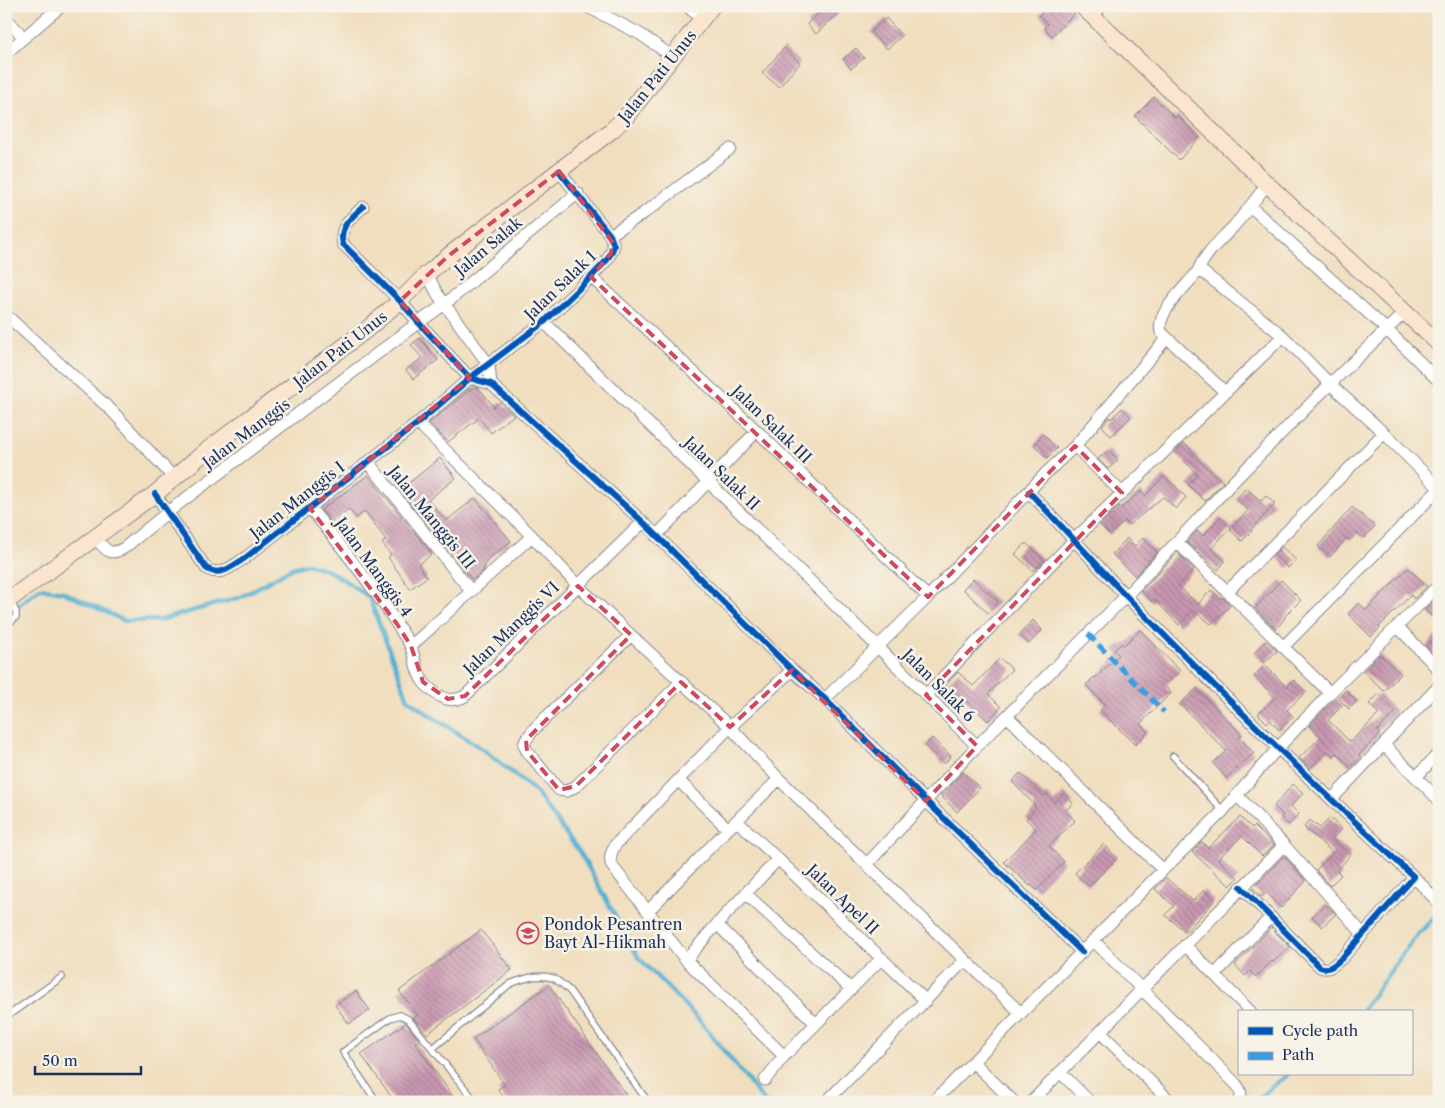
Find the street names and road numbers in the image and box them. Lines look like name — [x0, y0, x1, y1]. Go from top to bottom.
street label: Jalan Pati Unus — [612, 26, 701, 129]
street label: Jalan Salak — [448, 212, 526, 282]
street label: Jalan Salak 1 — [518, 246, 600, 326]
street label: Jalan Pati Unus — [287, 306, 391, 394]
street label: Jalan Salak III — [726, 379, 816, 467]
street label: Jalan Manggis — [196, 394, 294, 474]
street label: Jalan Salak II — [678, 430, 764, 514]
street label: Jalan Manggis I — [243, 457, 348, 545]
street label: Jalan Manggis III — [382, 459, 480, 573]
street label: Jalan Manggis 4 — [329, 511, 417, 621]
street label: Jalan Manggis VI — [457, 577, 563, 681]
street label: Jalan Salak 6 — [896, 642, 980, 726]
street label: Jalan Apel II — [801, 858, 883, 938]

